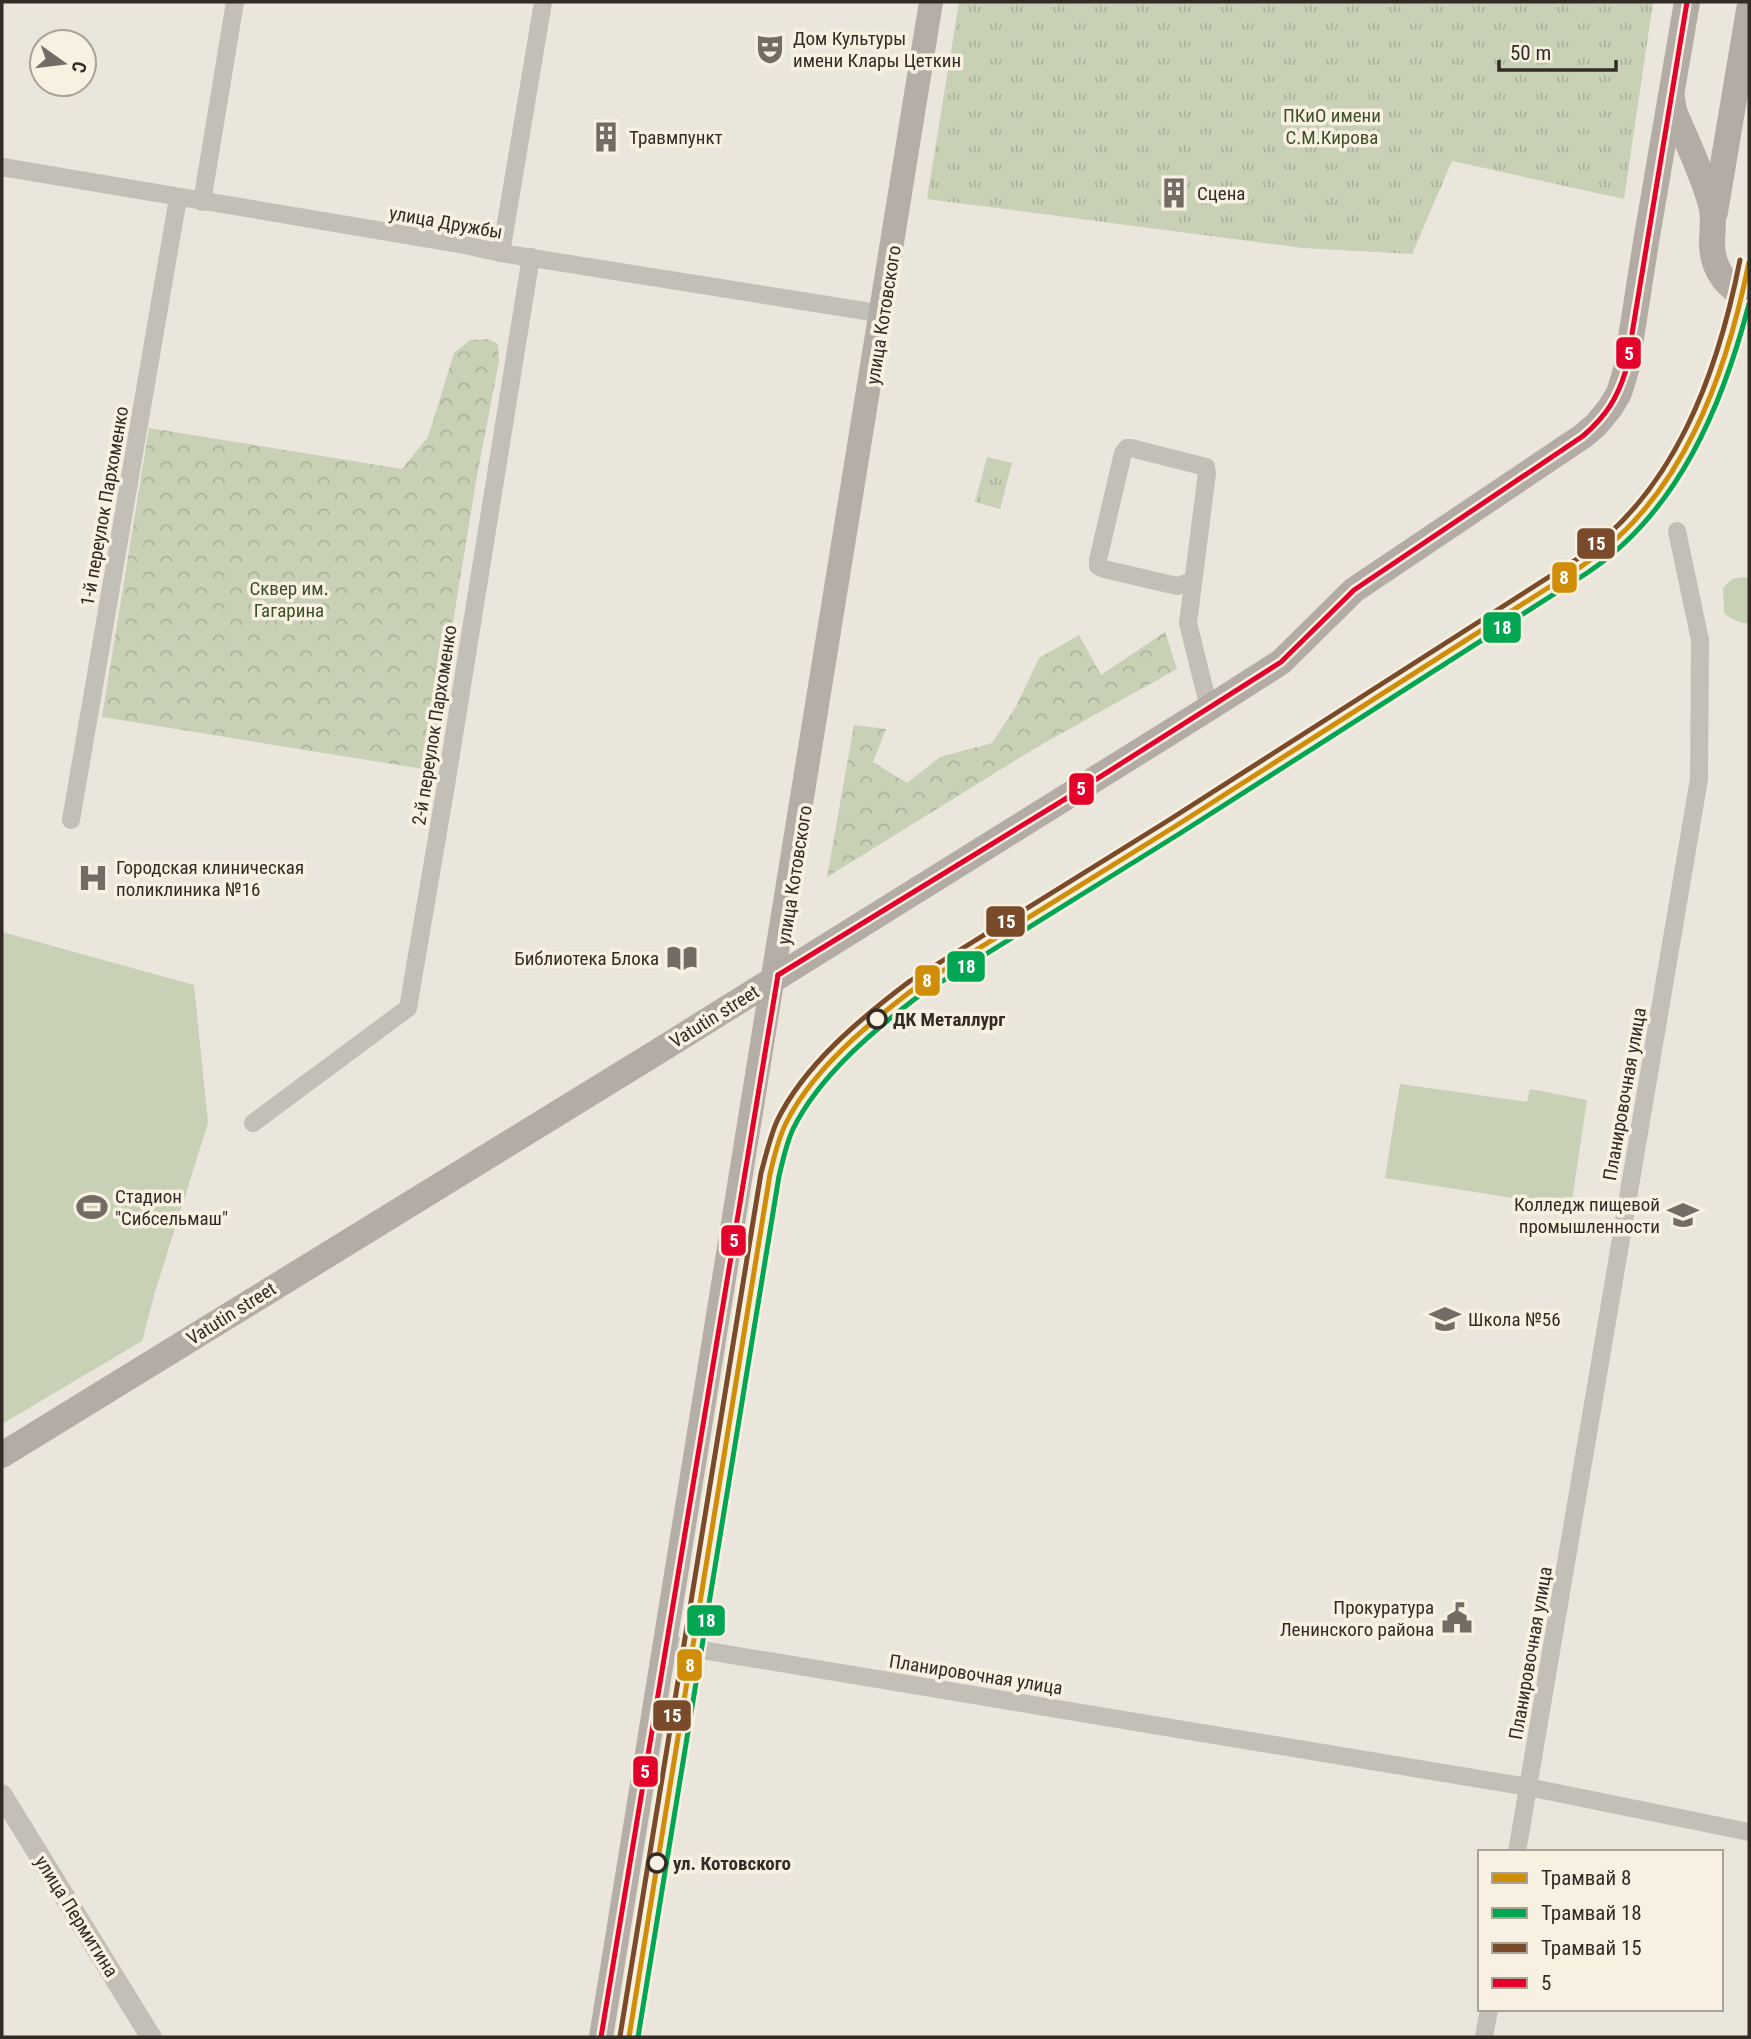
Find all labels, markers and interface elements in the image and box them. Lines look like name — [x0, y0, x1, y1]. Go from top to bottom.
place label: Дом Культуры имени Клары Цеткин — [793, 27, 961, 72]
north arrow — [28, 28, 98, 98]
scale bar — [1499, 28, 1616, 72]
theatre icon: Дом Культуры имени Клары Цеткин — [753, 32, 787, 66]
text: 50 m — [1510, 41, 1551, 65]
text: С — [67, 59, 91, 75]
park label: ПКиО имени С.М.Кирова — [1283, 104, 1381, 149]
building icon: Травмпункт — [589, 120, 623, 154]
place label: Травмпункт — [629, 126, 723, 149]
building icon: Сцена — [1157, 176, 1191, 210]
place label: Сцена — [1197, 182, 1245, 205]
street label: улица Дружбы — [387, 201, 504, 244]
street label: улица Котовского — [861, 244, 906, 386]
line badge: 5 — [1615, 336, 1642, 370]
text: 5 — [1624, 342, 1634, 365]
street label: 1-й переулок Пархоменко — [76, 404, 133, 608]
line badge: 15 — [1576, 527, 1616, 560]
text: 15 — [1586, 532, 1606, 555]
line badge: 8 — [1551, 561, 1578, 594]
text: 8 — [1559, 566, 1569, 589]
park label: Сквер им. Гагарина — [249, 577, 329, 622]
line badge: 18 — [1482, 611, 1522, 644]
text: 18 — [1492, 616, 1512, 639]
street label: 2-й переулок Пархоменко — [407, 623, 462, 827]
line badge: 5 — [1068, 772, 1095, 806]
text: 5 — [1076, 777, 1086, 800]
street label: улица Котовского — [772, 804, 817, 946]
place label: Городская клиническая поликлиника №16 — [116, 856, 304, 901]
hospital icon: Городская клиническая поликлиника №16 — [76, 861, 110, 895]
line badge: 15 — [985, 905, 1026, 938]
text: 15 — [996, 910, 1016, 933]
library icon: Библиотека Блока — [665, 941, 699, 975]
place label: Библиотека Блока — [514, 947, 659, 970]
line badge: 18 — [946, 950, 986, 983]
text: 18 — [956, 955, 976, 978]
line badge: 8 — [914, 964, 941, 997]
text: 8 — [922, 969, 932, 992]
street label: Vatutin street — [665, 980, 763, 1053]
street label: Планировочная улица — [1598, 1006, 1651, 1182]
place label: ДК Металлург — [893, 1008, 1005, 1031]
marker: ДК Металлург — [867, 1009, 887, 1029]
place label: Стадион "Сибсельмаш" — [115, 1185, 228, 1230]
sports icon: Стадион "Сибсельмаш" — [75, 1190, 109, 1224]
place label: Колледж пищевой промышленности — [1514, 1193, 1660, 1238]
school or university icon: Колледж пищевой промышленности — [1666, 1198, 1700, 1232]
line badge: 5 — [720, 1224, 747, 1257]
text: 5 — [729, 1229, 739, 1252]
street label: Vatutin street — [182, 1277, 280, 1350]
school or university icon: Школа №56 — [1428, 1302, 1462, 1336]
place label: Школа №56 — [1468, 1308, 1561, 1331]
street label: Планировочная улица — [1504, 1565, 1557, 1741]
place label: Прокуратура Ленинского района — [1280, 1596, 1434, 1641]
public building icon: Прокуратура Ленинского района — [1440, 1601, 1474, 1635]
line badge: 18 — [686, 1604, 726, 1637]
text: 18 — [696, 1609, 716, 1632]
line badge: 8 — [676, 1648, 703, 1682]
street label: Планировочная улица — [888, 1649, 1064, 1700]
text: 8 — [685, 1654, 695, 1677]
line badge: 15 — [652, 1699, 692, 1732]
text: 15 — [662, 1704, 682, 1727]
line badge: 5 — [632, 1755, 659, 1788]
text: 5 — [640, 1760, 650, 1783]
legend — [1478, 1850, 1723, 2011]
street label: улица Пермитина — [30, 1851, 123, 1981]
place label: ул. Котовского — [673, 1852, 791, 1875]
marker: ул. Котовского — [647, 1853, 667, 1873]
text: Трамвай 8 — [1541, 1866, 1631, 1890]
text: Трамвай 18 — [1541, 1901, 1642, 1925]
text: Трамвай 15 — [1541, 1936, 1642, 1960]
text: 5 — [1541, 1971, 1551, 1995]

